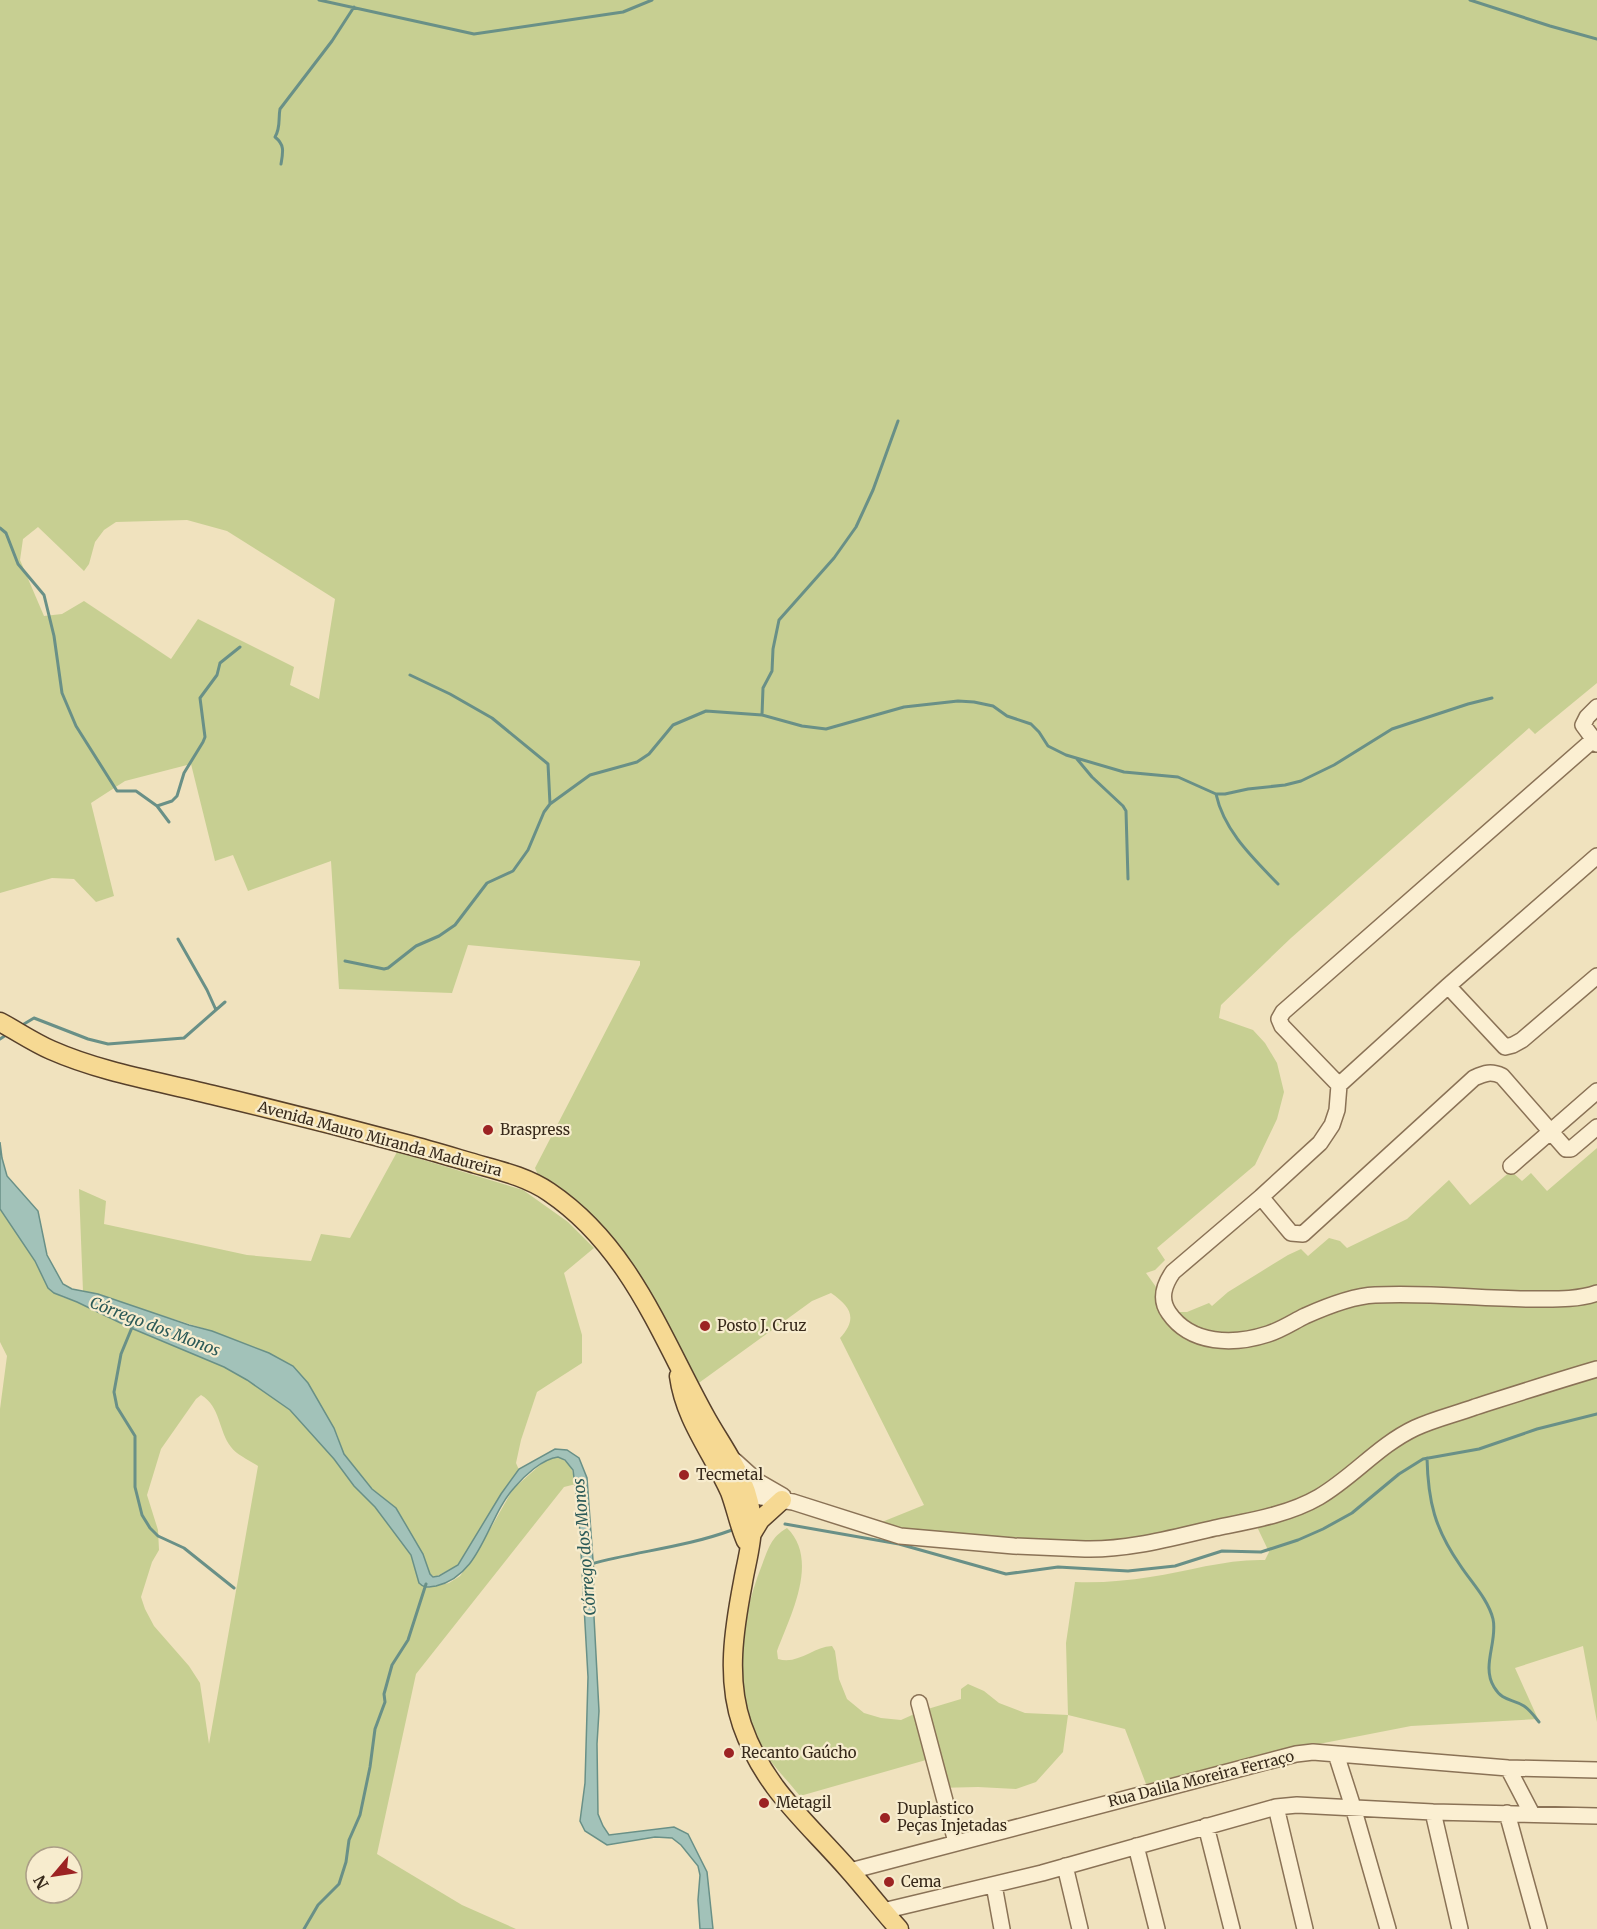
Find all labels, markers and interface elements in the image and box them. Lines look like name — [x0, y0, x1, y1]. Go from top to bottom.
street label: Avenida Mauro Miranda Madureira — [255, 1096, 504, 1180]
place label: Braspress — [500, 1120, 570, 1139]
marker: Braspress — [481, 1123, 495, 1137]
water label: Córrego dos Monos — [87, 1292, 223, 1360]
place label: Posto J. Cruz — [717, 1316, 806, 1335]
marker: Posto J. Cruz — [698, 1319, 712, 1333]
place label: Tecmetal — [696, 1465, 763, 1484]
marker: Tecmetal — [677, 1468, 691, 1482]
water label: Córrego dos Monos — [568, 1477, 600, 1617]
place label: Recanto Gaúcho — [741, 1743, 857, 1762]
marker: Recanto Gaúcho — [722, 1746, 736, 1760]
street label: Rua Dalila Moreira Ferraço — [1106, 1746, 1296, 1811]
place label: Metagil — [776, 1793, 832, 1812]
marker: Metagil — [757, 1796, 771, 1810]
place label: Duplastico Peças Injetadas — [897, 1799, 1007, 1835]
marker: Duplastico Peças Injetadas — [878, 1811, 892, 1825]
north arrow — [24, 1845, 84, 1905]
text: N — [29, 1872, 53, 1893]
place label: Cema — [901, 1872, 941, 1891]
marker: Cema — [882, 1875, 896, 1889]

